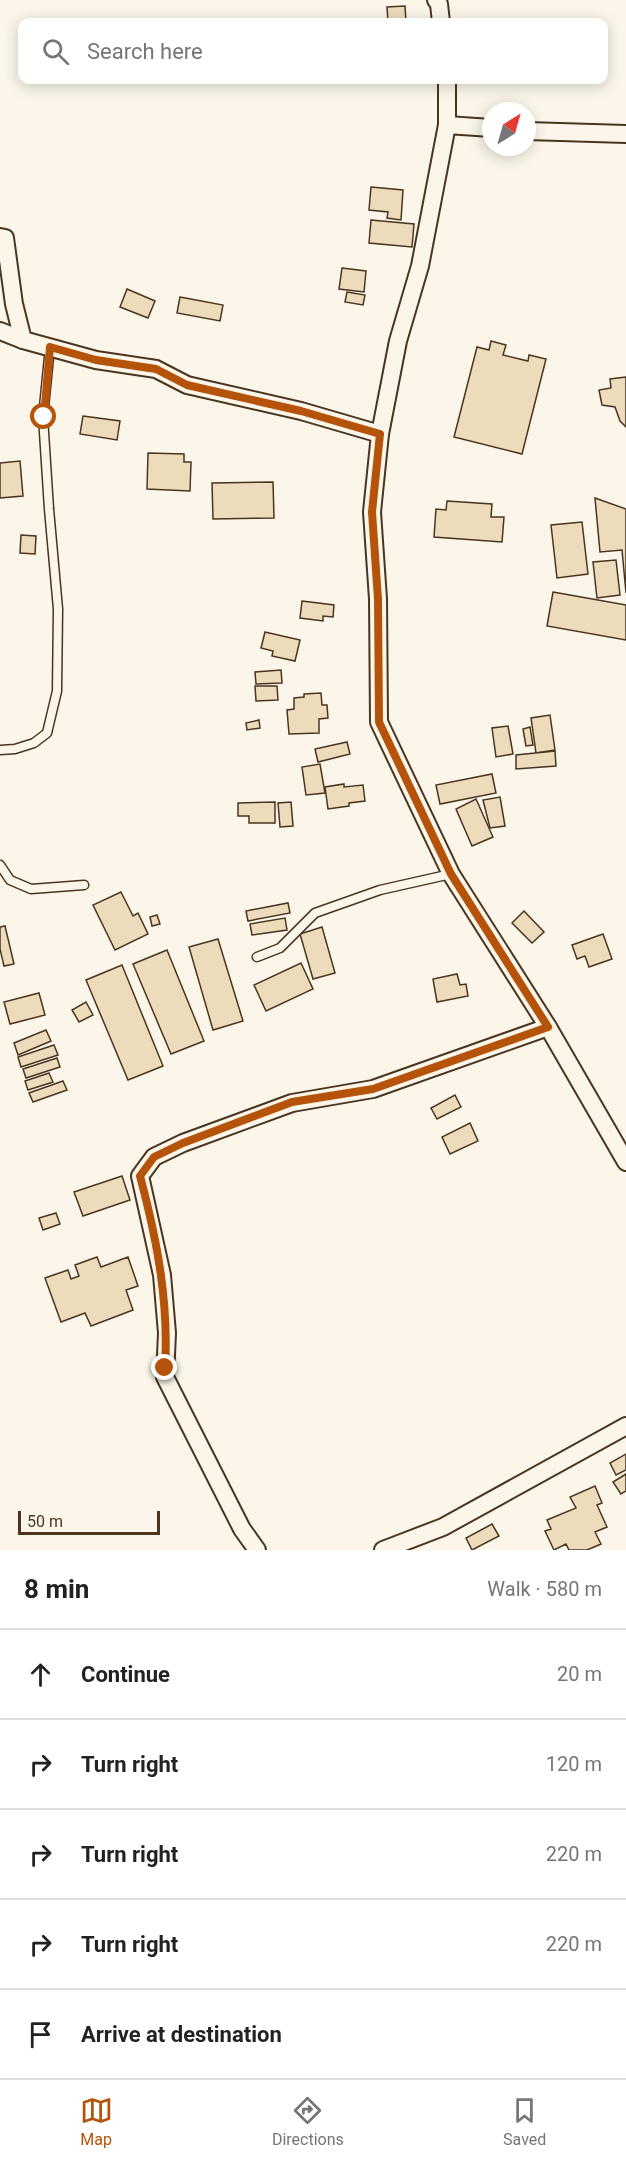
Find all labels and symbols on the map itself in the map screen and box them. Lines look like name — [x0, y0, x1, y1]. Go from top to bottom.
north arrow — [482, 102, 536, 156]
route start — [30, 403, 56, 429]
route end — [151, 1354, 177, 1380]
scale bar — [18, 1508, 160, 1536]

